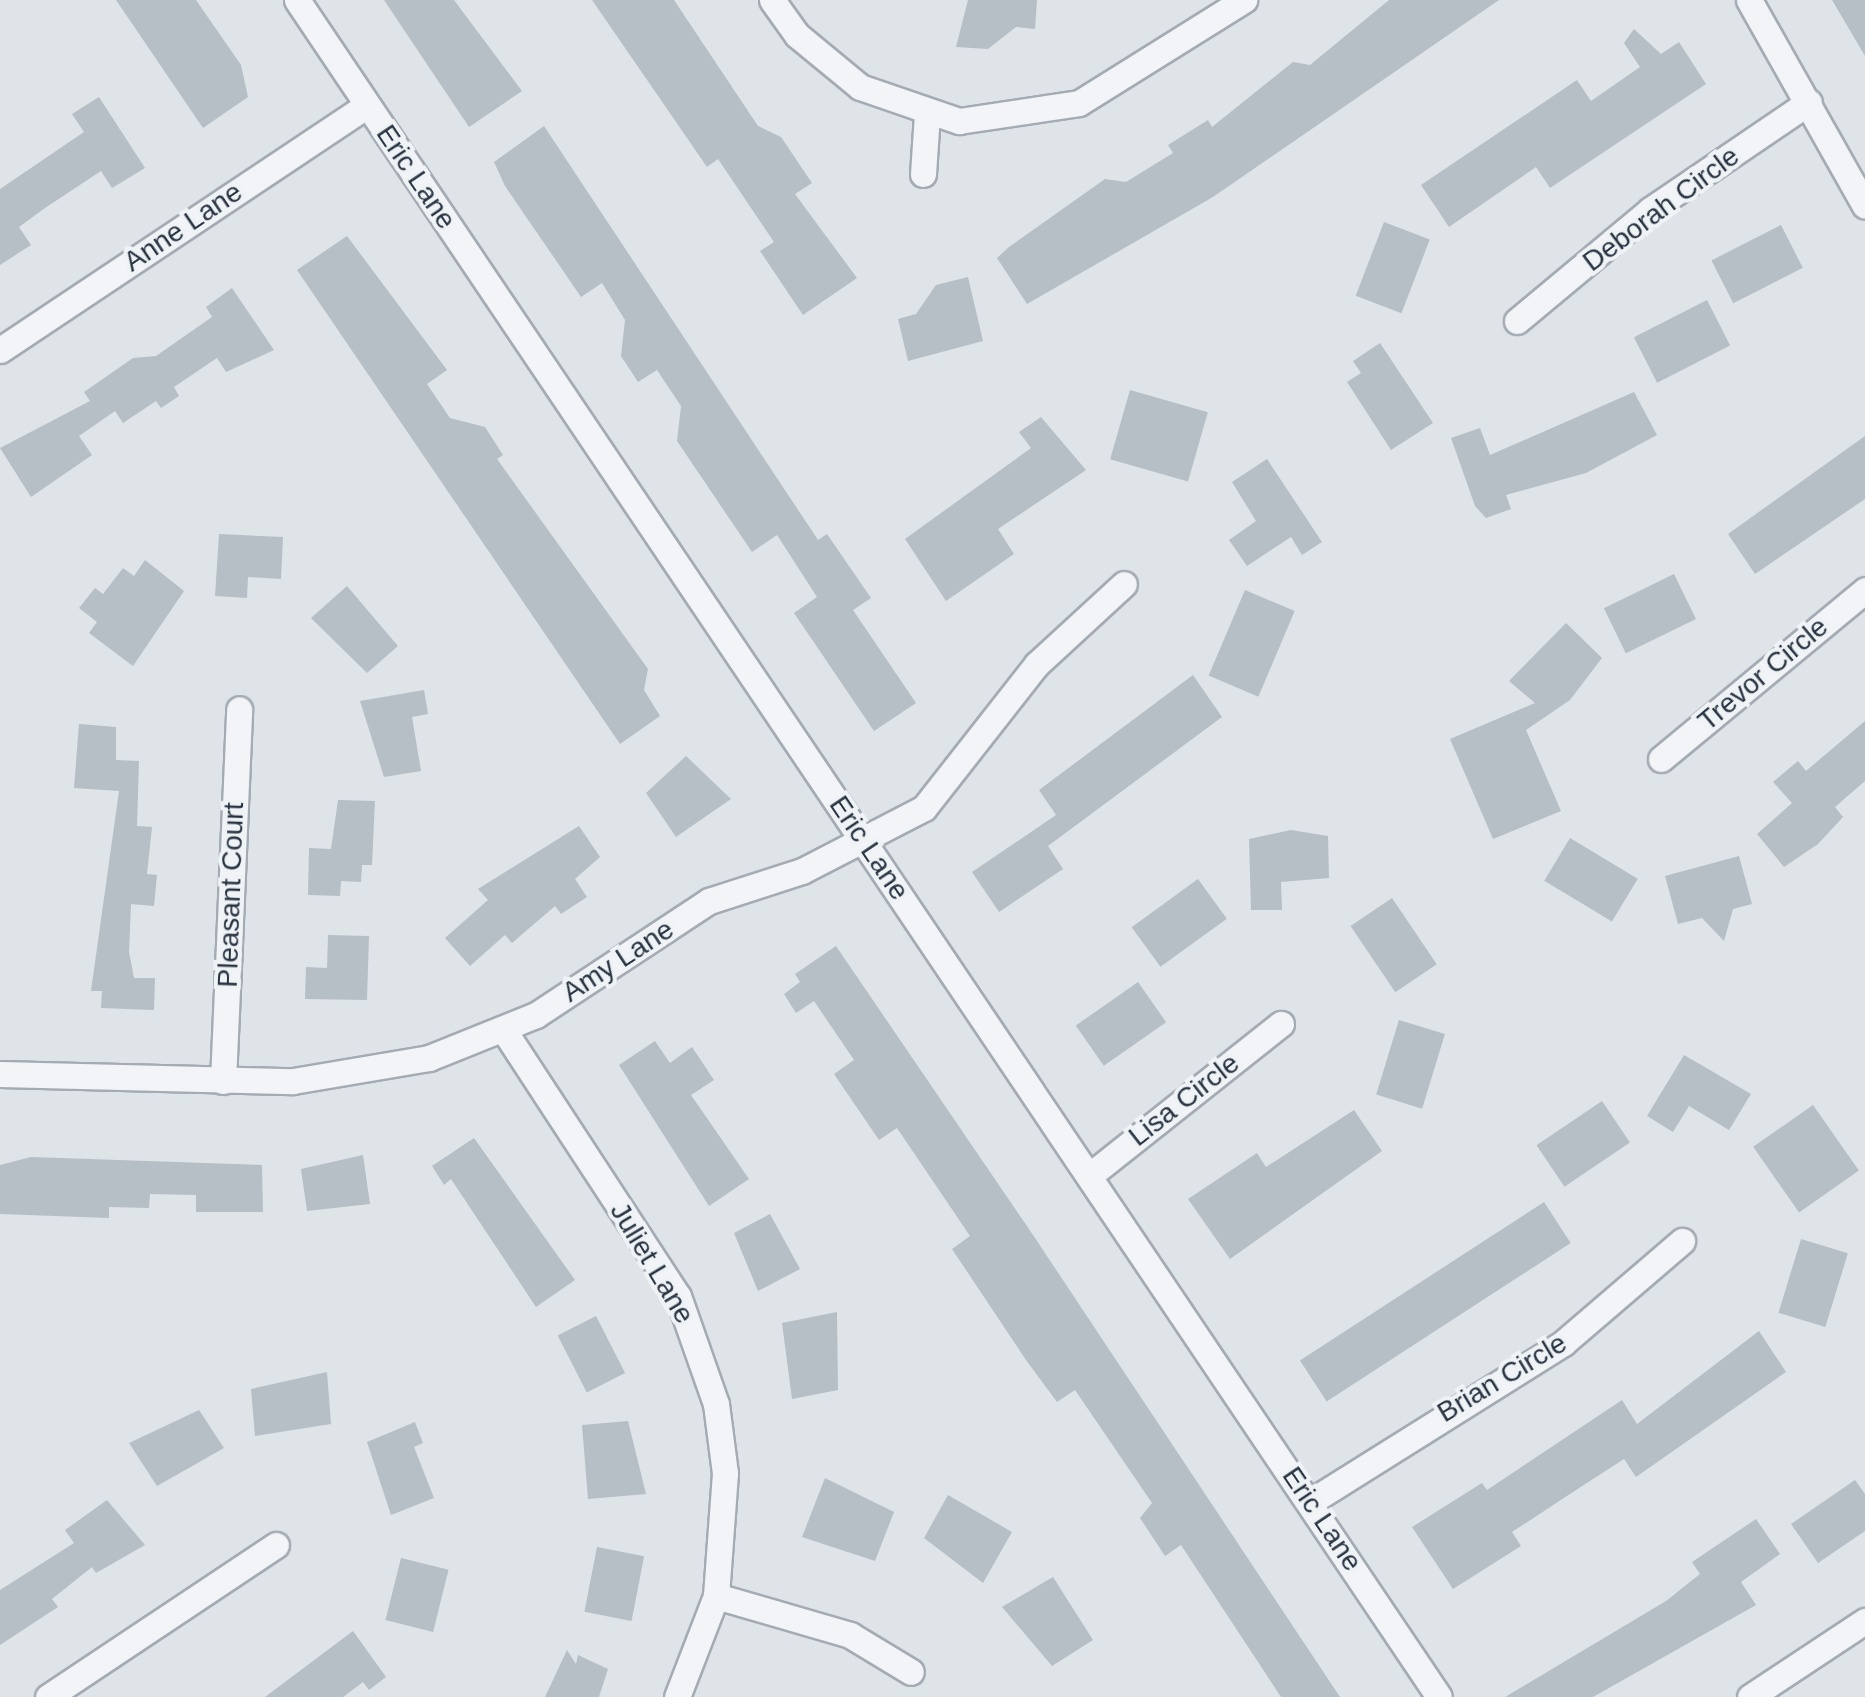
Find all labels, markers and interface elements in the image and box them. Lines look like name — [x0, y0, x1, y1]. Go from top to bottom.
street label: Eric Lane — [369, 119, 463, 235]
street label: Deborah Circle — [1576, 139, 1746, 279]
street label: Anne Lane — [117, 175, 249, 279]
street label: Trevor Circle — [1691, 610, 1835, 738]
street label: Eric Lane — [822, 790, 916, 906]
street label: Pleasant Court — [211, 802, 251, 988]
street label: Amy Lane — [556, 913, 680, 1009]
street label: Lisa Circle — [1122, 1047, 1246, 1153]
street label: Juliet Lane — [603, 1196, 701, 1330]
street label: Brian Circle — [1431, 1326, 1573, 1430]
street label: Eric Lane — [1275, 1461, 1369, 1577]

